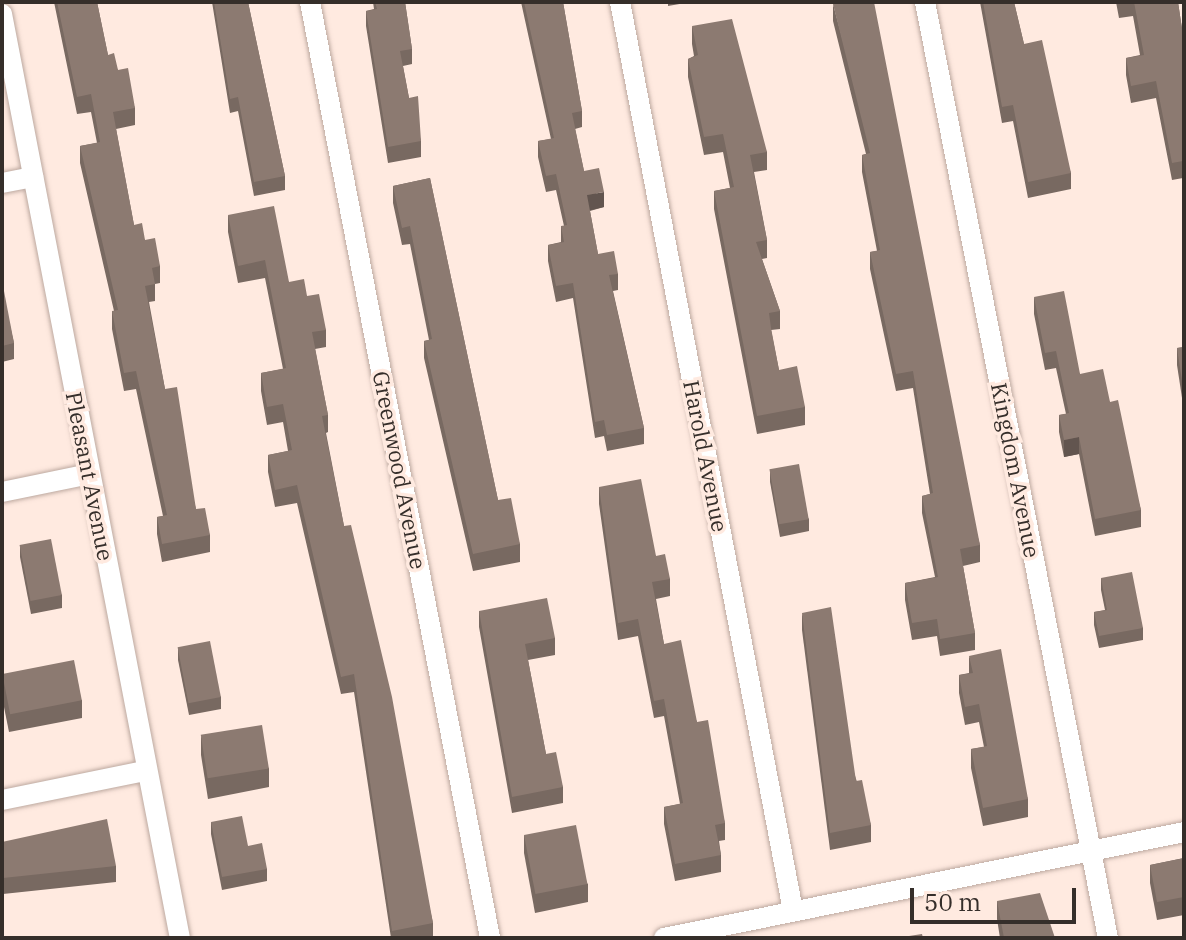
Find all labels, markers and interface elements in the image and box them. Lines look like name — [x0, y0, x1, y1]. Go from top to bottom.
street label: Greenwood Avenue — [368, 369, 432, 571]
street label: Harold Avenue — [678, 378, 734, 534]
street label: Kingdom Avenue — [986, 380, 1046, 560]
street label: Pleasant Avenue — [61, 389, 119, 563]
scale bar — [914, 872, 1080, 922]
text: 50 m — [924, 886, 981, 918]

